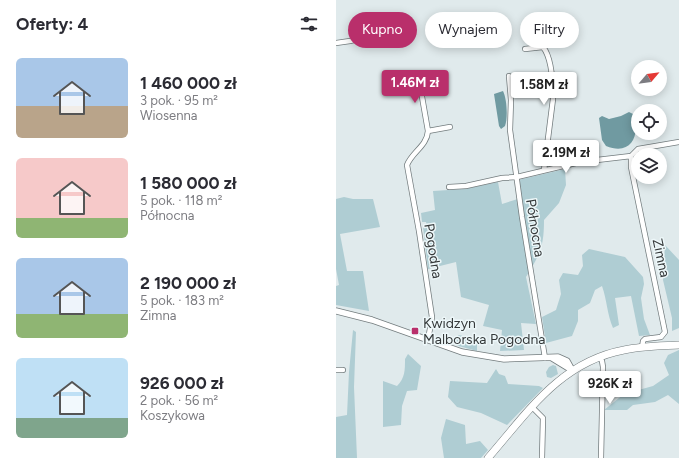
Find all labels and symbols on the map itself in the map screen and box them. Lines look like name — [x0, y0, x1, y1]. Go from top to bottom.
north arrow — [631, 60, 667, 96]
pin: 1.46M zł — [374, 70, 456, 104]
pin: 1.58M zł — [503, 72, 585, 106]
pin: 2.19M zł — [525, 140, 607, 174]
street label: Północna — [522, 198, 548, 258]
street label: Pogodna — [420, 222, 446, 280]
street label: Zimna — [649, 237, 673, 279]
place label: Kwidzyn Malborska Pogodna — [423, 315, 545, 348]
marker: Kwidzyn Malborska Pogodna — [410, 326, 420, 336]
pin: 926K zł — [573, 371, 647, 405]

